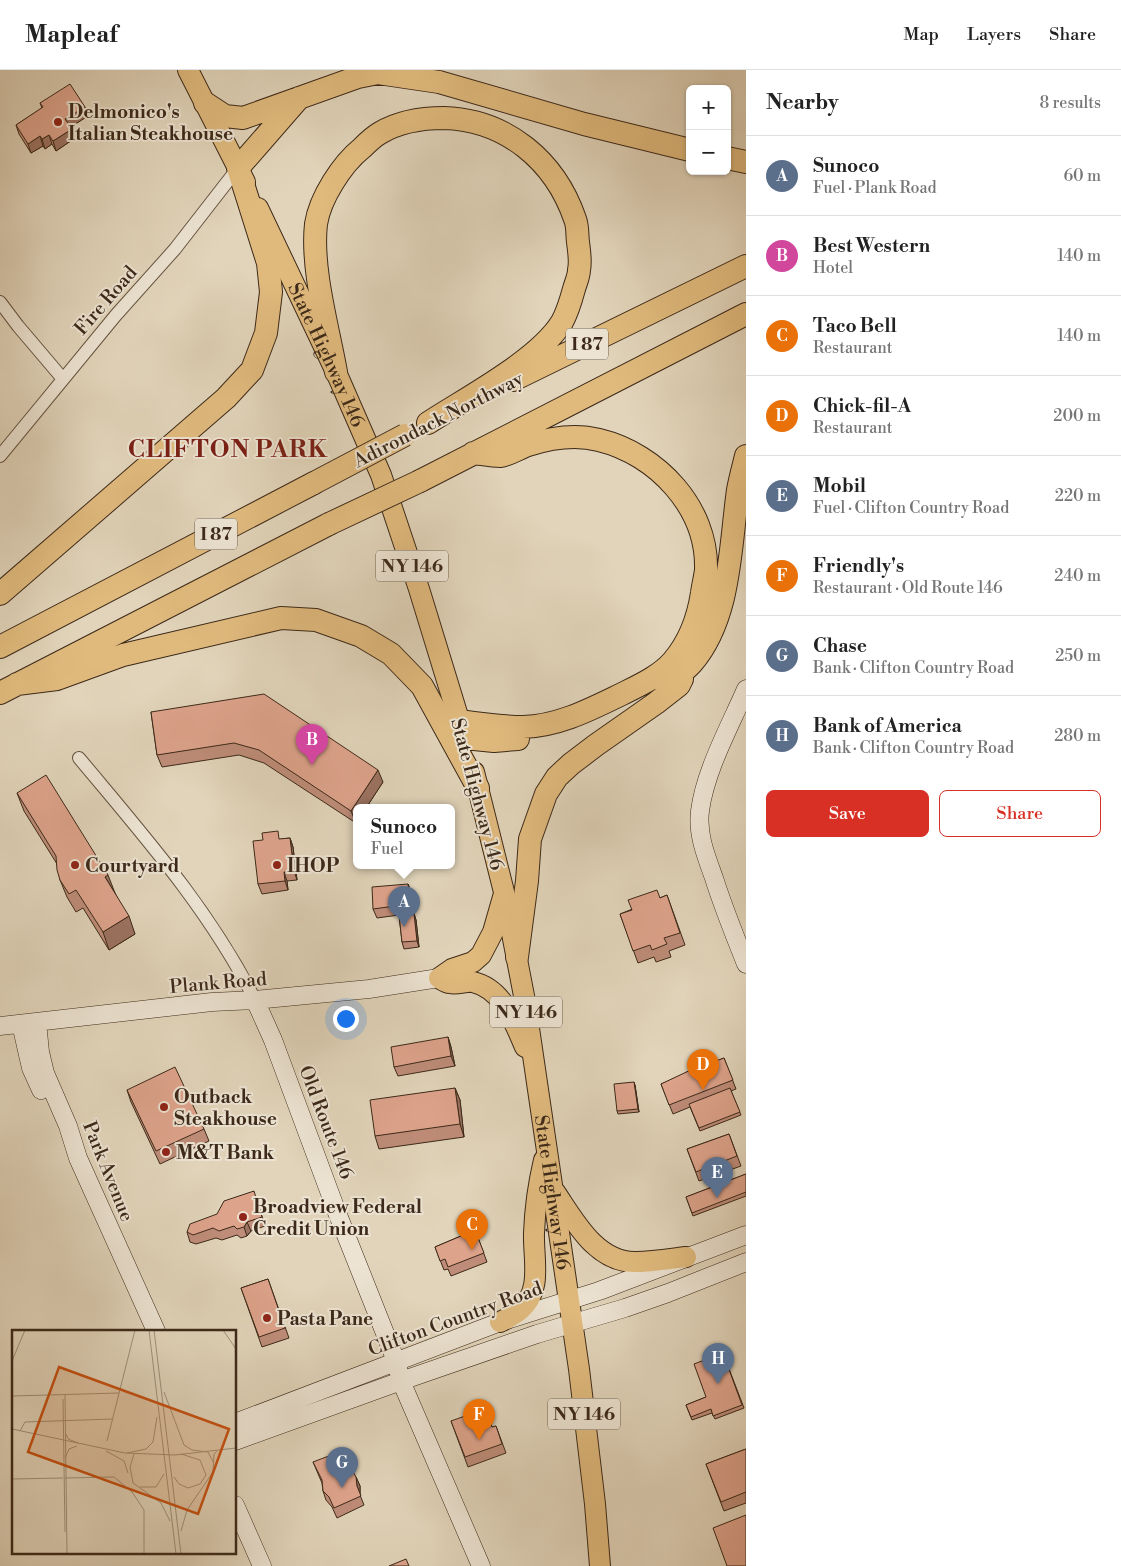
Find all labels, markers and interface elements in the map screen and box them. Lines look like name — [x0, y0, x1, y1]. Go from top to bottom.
text: Mapleaf — [25, 20, 118, 50]
text: Map — [904, 23, 939, 46]
text: Layers — [967, 23, 1021, 46]
text: Share — [1049, 23, 1096, 46]
map controls — [686, 85, 731, 175]
button: + — [686, 85, 731, 130]
text: Nearby — [766, 90, 839, 116]
text: 8 results — [1039, 93, 1101, 113]
place label: Delmonico's Italian Steakhouse — [68, 100, 233, 146]
marker: Delmonico's Italian Steakhouse — [52, 116, 64, 128]
button: − — [686, 130, 731, 175]
text: Sunoco — [813, 154, 879, 178]
text: A — [776, 166, 788, 186]
text: 60 m — [1063, 166, 1101, 186]
text: Fuel · Plank Road — [813, 178, 937, 198]
text: Best Western — [813, 234, 930, 258]
text: B — [776, 246, 788, 266]
text: 140 m — [1057, 246, 1101, 266]
text: Hotel — [813, 258, 853, 278]
street label: Fire Road — [69, 261, 143, 340]
street label: State Highway 146 — [282, 279, 370, 431]
text: Taco Bell — [813, 314, 897, 338]
text: C — [776, 326, 788, 346]
text: 140 m — [1057, 326, 1101, 346]
road number: I 87 — [566, 328, 608, 360]
text: Restaurant — [813, 338, 892, 358]
street label: Adirondack Northway — [349, 366, 528, 473]
text: Chick-fil-A — [813, 394, 911, 418]
text: D — [776, 406, 788, 426]
text: 200 m — [1053, 406, 1101, 426]
text: Restaurant — [813, 418, 892, 438]
district label: CLIFTON PARK — [128, 435, 328, 465]
text: Mobil — [813, 474, 866, 498]
text: E — [776, 486, 788, 506]
text: 220 m — [1055, 486, 1101, 506]
text: Fuel · Clifton Country Road — [813, 498, 1009, 518]
road number: I 87 — [195, 518, 237, 549]
road number: NY 146 — [376, 551, 448, 582]
text: Friendly's — [813, 554, 904, 578]
text: F — [776, 566, 788, 586]
text: 240 m — [1054, 566, 1101, 586]
text: Restaurant · Old Route 146 — [813, 578, 1003, 598]
text: Chase — [813, 634, 867, 658]
text: G — [776, 646, 788, 666]
text: 250 m — [1055, 646, 1101, 666]
text: Bank · Clifton Country Road — [813, 658, 1014, 678]
text: Bank of America — [813, 714, 962, 738]
street label: State Highway 146 — [445, 716, 509, 873]
pin: B — [296, 724, 328, 765]
text: H — [775, 726, 789, 746]
text: 280 m — [1054, 726, 1101, 746]
text: Bank · Clifton Country Road — [813, 738, 1014, 758]
button: Save — [766, 790, 929, 837]
button: Share — [939, 790, 1101, 837]
popup — [353, 804, 455, 869]
text: Sunoco — [371, 815, 437, 839]
text: Fuel — [371, 839, 403, 859]
place label: Courtyard — [85, 854, 179, 878]
place label: IHOP — [287, 854, 340, 878]
marker: Courtyard — [69, 859, 81, 871]
marker: IHOP — [271, 859, 283, 871]
pin: A — [388, 886, 420, 927]
street label: Plank Road — [169, 967, 268, 999]
road number: NY 146 — [490, 996, 562, 1028]
your location — [333, 1006, 359, 1032]
pin: D — [687, 1049, 719, 1090]
street label: Old Route 146 — [293, 1062, 359, 1183]
place label: Outback Steakhouse — [174, 1085, 277, 1131]
marker: Outback Steakhouse — [158, 1101, 170, 1113]
street label: State Highway 146 — [529, 1113, 575, 1271]
street label: Park Avenue — [77, 1118, 139, 1225]
place label: M&T Bank — [176, 1141, 275, 1165]
marker: M&T Bank — [160, 1146, 172, 1158]
pin: E — [701, 1157, 733, 1198]
place label: Broadview Federal Credit Union — [253, 1195, 422, 1241]
pin: C — [456, 1209, 488, 1250]
marker: Broadview Federal Credit Union — [237, 1211, 249, 1223]
street label: Clifton Country Road — [365, 1276, 546, 1362]
place label: Pasta Pane — [277, 1307, 373, 1331]
marker: Pasta Pane — [261, 1312, 273, 1324]
inset map — [12, 1330, 236, 1554]
pin: H — [702, 1343, 734, 1384]
road number: NY 146 — [548, 1398, 620, 1430]
pin: F — [463, 1399, 495, 1440]
pin: G — [326, 1447, 358, 1488]

